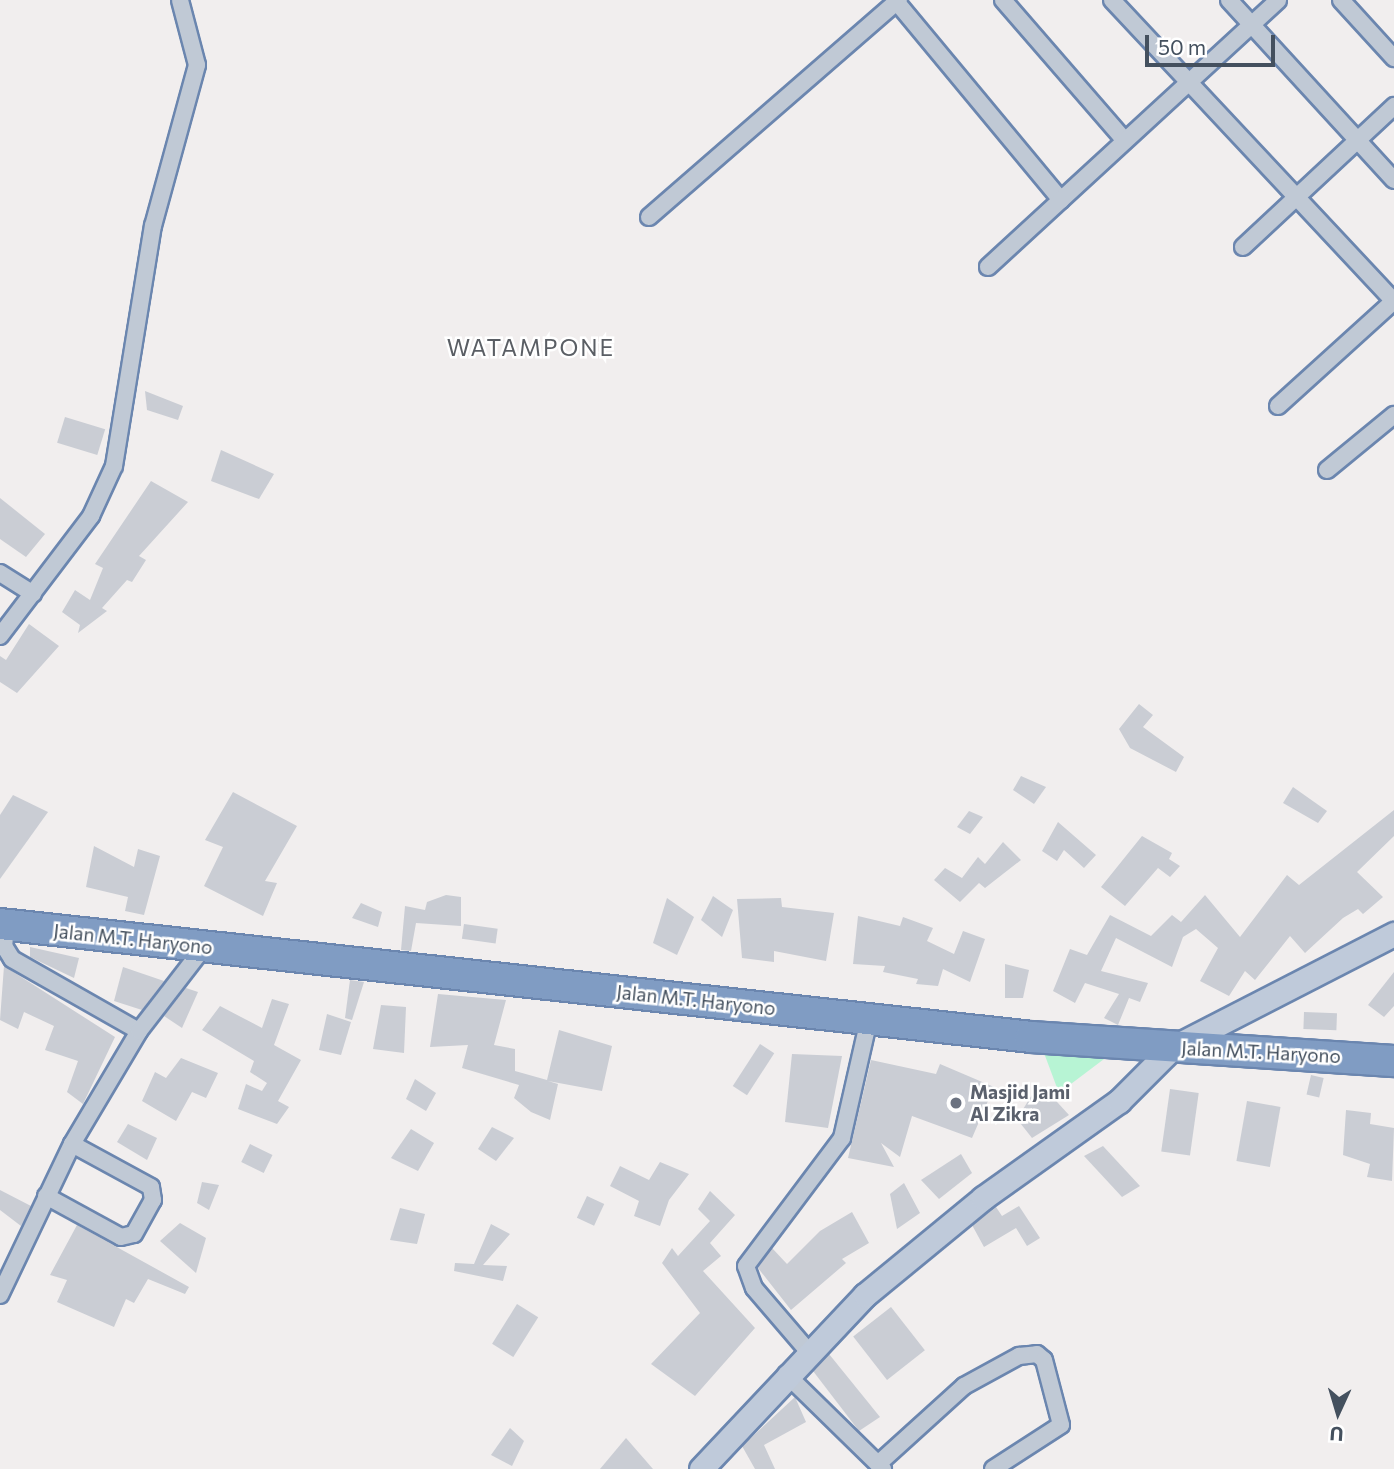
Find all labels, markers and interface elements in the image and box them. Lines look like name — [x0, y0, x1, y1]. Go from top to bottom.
scale bar — [1149, 21, 1278, 65]
text: 50 m — [1158, 34, 1206, 59]
district label: WATAMPONE — [448, 333, 614, 361]
street label: Jalan M.T. Haryono — [52, 919, 214, 959]
street label: Jalan M.T. Haryono — [615, 980, 777, 1020]
street label: Jalan M.T. Haryono — [1181, 1036, 1341, 1068]
place label: Masjid Jami Al Zikra — [970, 1081, 1070, 1125]
marker: Masjid Jami Al Zikra — [948, 1095, 964, 1111]
north arrow — [1303, 1378, 1373, 1448]
text: U — [1329, 1422, 1344, 1446]

